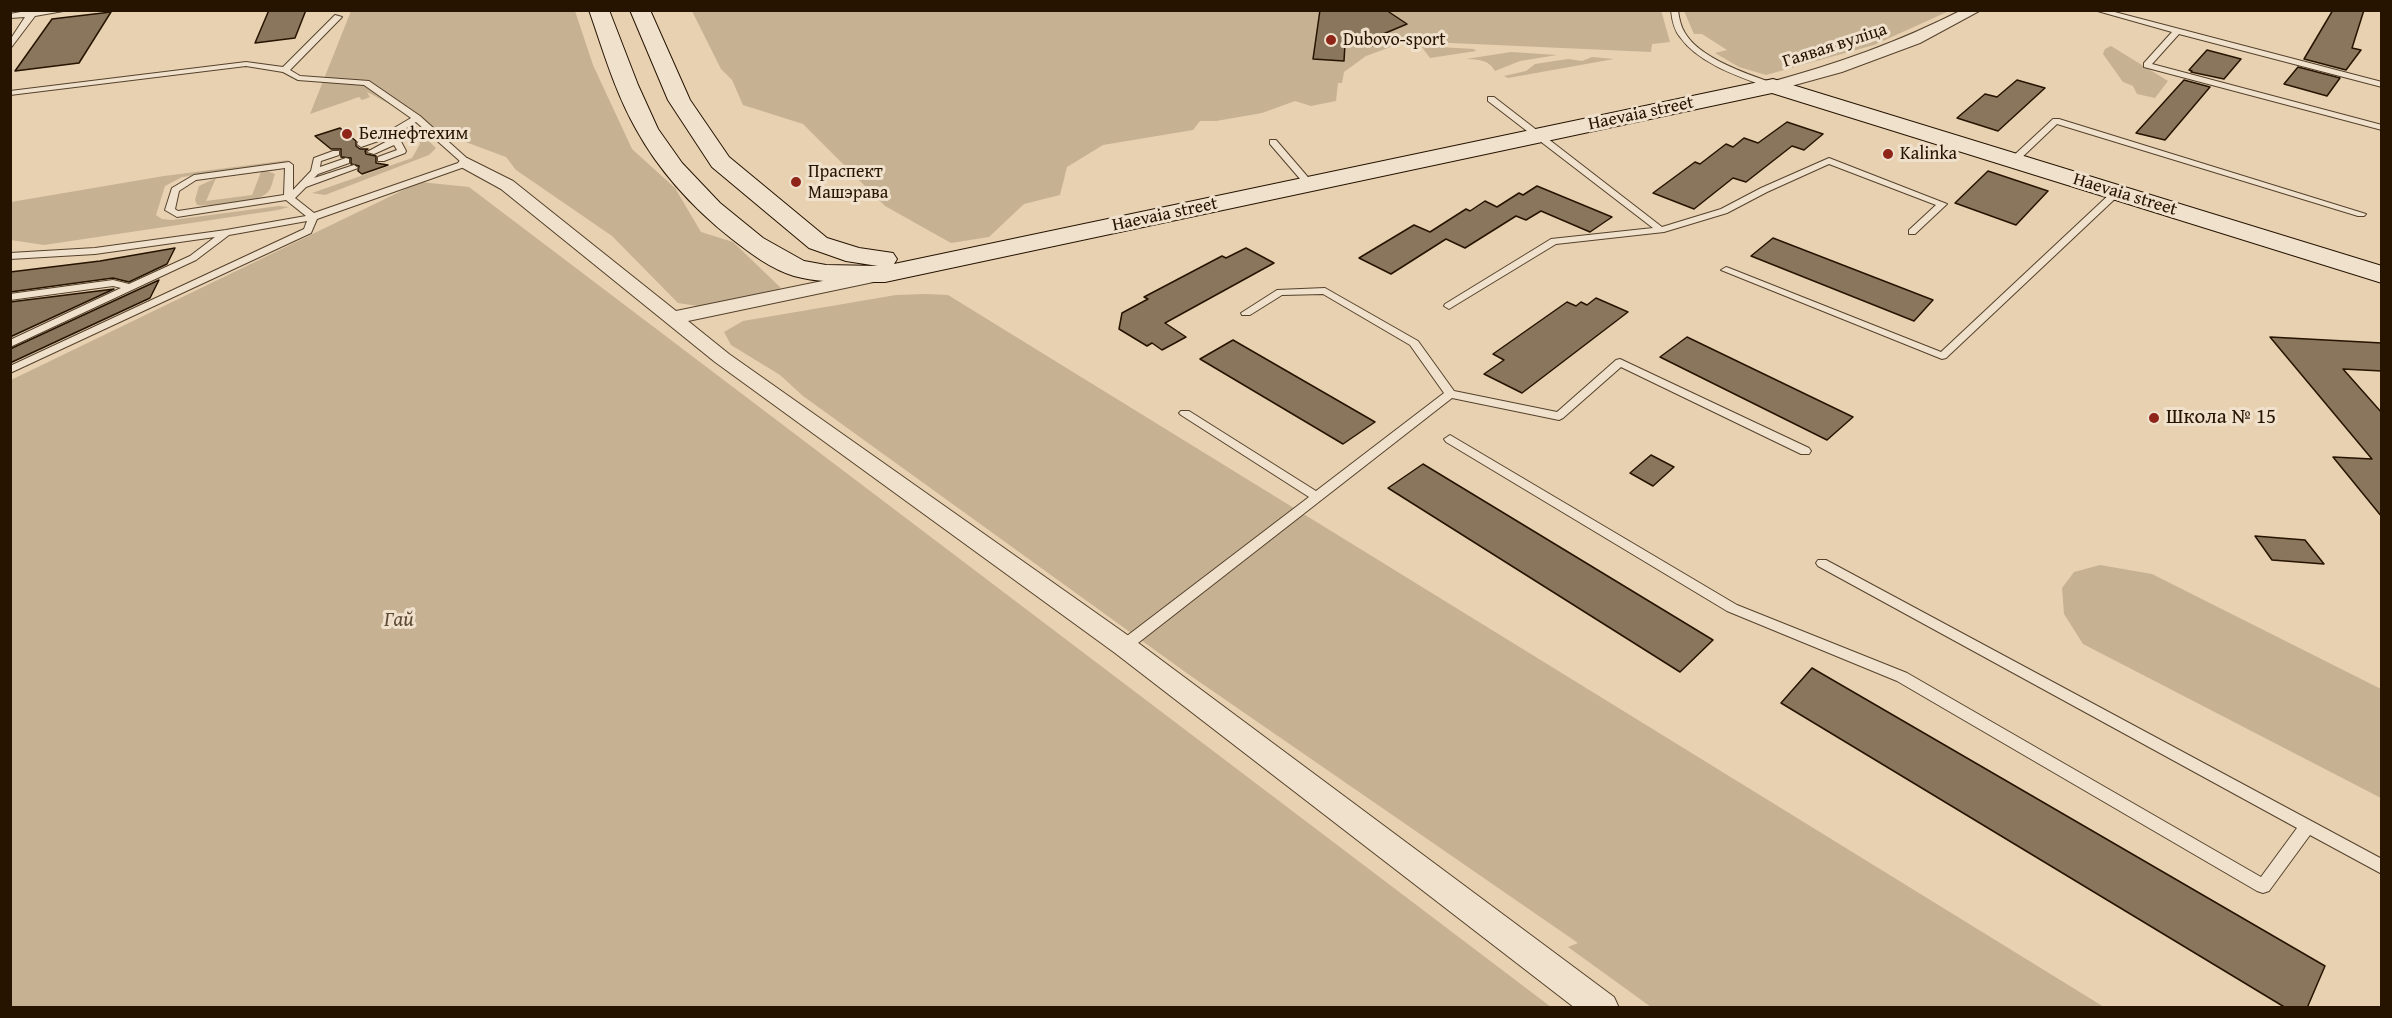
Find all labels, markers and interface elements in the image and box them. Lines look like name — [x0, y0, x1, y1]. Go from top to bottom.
street label: Гаявая вуліца — [1780, 19, 1890, 73]
place label: Dubovo-sport — [1343, 29, 1446, 51]
marker: Dubovo-sport — [1324, 33, 1338, 47]
street label: Haevaia street — [1586, 92, 1696, 136]
place label: Белнефтехим — [359, 123, 468, 145]
marker: Белнефтехим — [340, 127, 354, 141]
place label: Kalinka — [1900, 143, 1957, 165]
marker: Kalinka — [1881, 147, 1895, 161]
place label: Праспект Машэрава — [808, 161, 888, 204]
street label: Haevaia street — [2070, 169, 2180, 221]
marker: Праспект Машэрава — [789, 175, 803, 189]
street label: Haevaia street — [1110, 193, 1220, 237]
place label: Школа № 15 — [2166, 405, 2276, 431]
marker: Школа № 15 — [2147, 411, 2161, 425]
park label: Гай — [384, 608, 414, 634]

